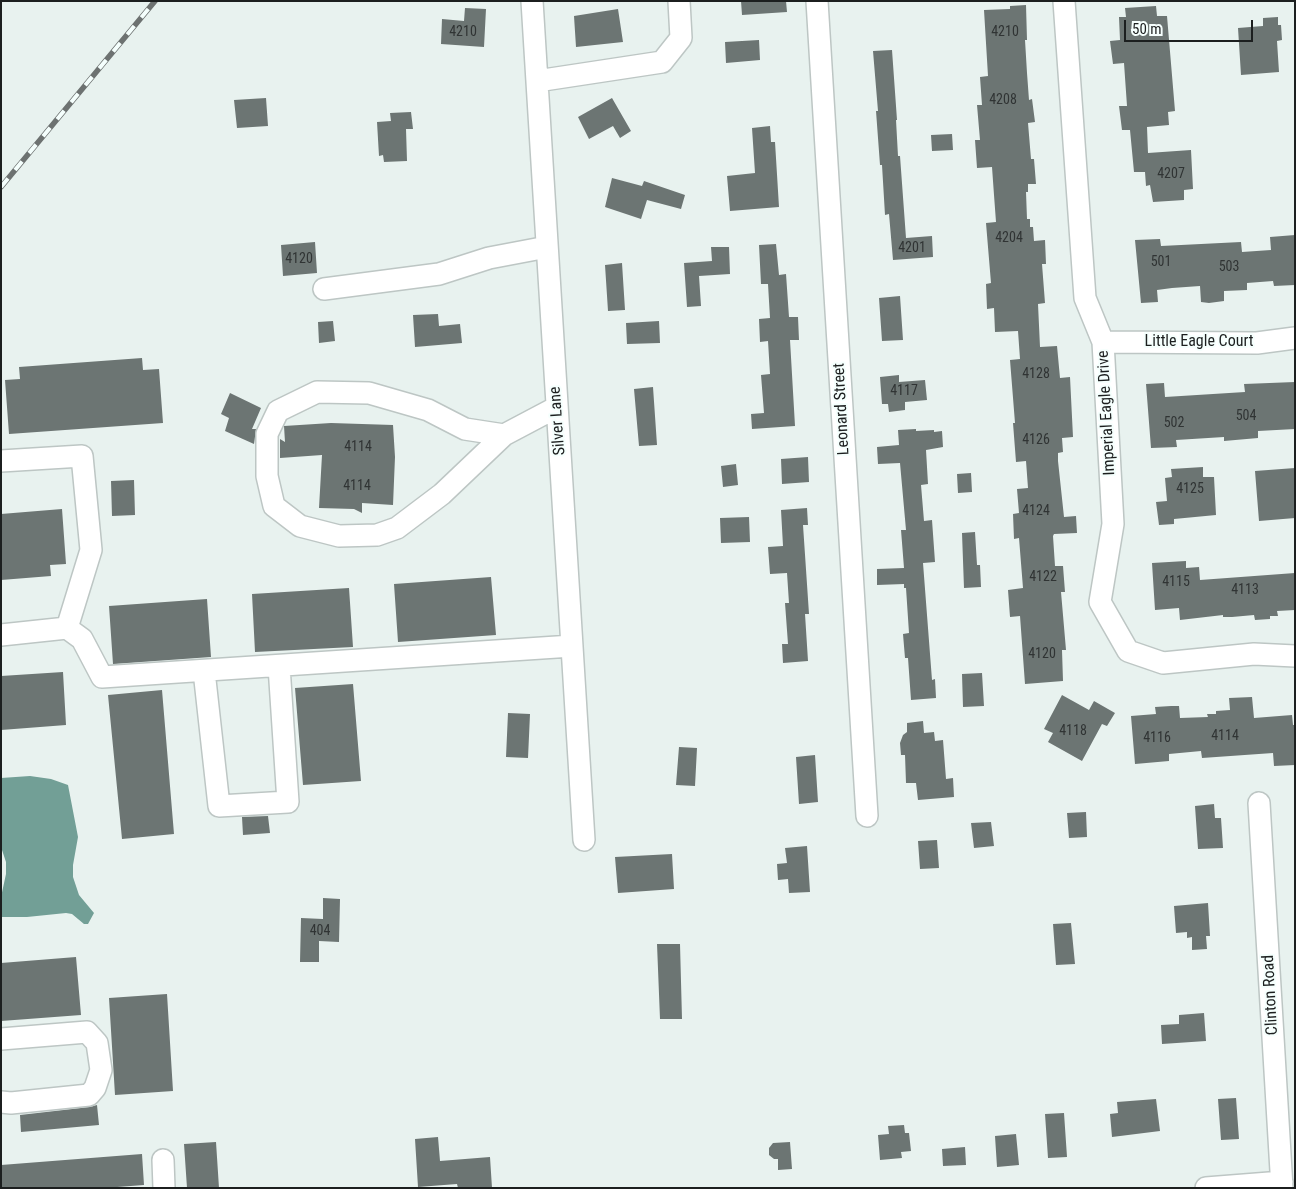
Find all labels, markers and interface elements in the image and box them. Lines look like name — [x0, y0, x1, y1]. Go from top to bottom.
scale bar — [1126, 10, 1255, 42]
text: 50 m — [1132, 20, 1162, 38]
house number: 4210 — [449, 24, 477, 40]
house number: 4210 — [991, 24, 1019, 40]
house number: 4208 — [989, 92, 1017, 108]
house number: 4207 — [1157, 166, 1185, 182]
house number: 4204 — [995, 230, 1023, 246]
house number: 4201 — [898, 240, 926, 256]
house number: 4120 — [285, 251, 313, 267]
house number: 501 — [1151, 254, 1171, 270]
house number: 503 — [1219, 259, 1239, 275]
street label: Little Eagle Court — [1145, 332, 1253, 352]
street label: Imperial Eagle Drive — [1094, 350, 1120, 476]
street label: Leonard Street — [830, 362, 854, 456]
house number: 4128 — [1022, 366, 1050, 382]
house number: 4117 — [890, 383, 918, 399]
street label: Silver Lane — [546, 386, 570, 456]
house number: 504 — [1236, 408, 1256, 424]
house number: 502 — [1164, 415, 1184, 431]
house number: 4126 — [1022, 432, 1050, 448]
house number: 4114 — [344, 439, 372, 455]
house number: 4114 — [343, 478, 371, 494]
house number: 4125 — [1176, 481, 1204, 497]
house number: 4124 — [1022, 503, 1050, 519]
house number: 4122 — [1029, 569, 1057, 585]
house number: 4115 — [1162, 574, 1190, 590]
house number: 4113 — [1231, 582, 1259, 598]
house number: 4120 — [1028, 646, 1056, 662]
house number: 4118 — [1059, 723, 1087, 739]
house number: 4114 — [1211, 728, 1239, 744]
house number: 4116 — [1143, 730, 1171, 746]
house number: 404 — [310, 923, 330, 939]
street label: Clinton Road — [1259, 954, 1283, 1036]

